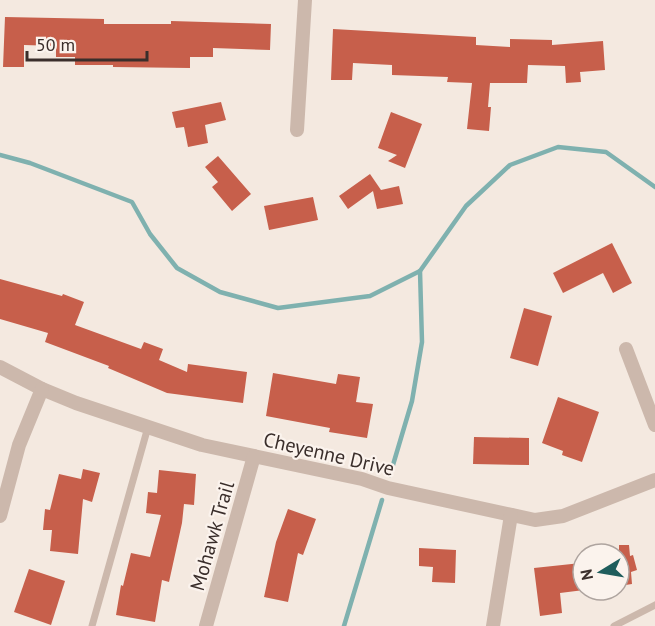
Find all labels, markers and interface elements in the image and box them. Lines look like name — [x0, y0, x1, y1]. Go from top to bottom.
scale bar — [27, 24, 147, 62]
text: 50 m — [36, 33, 75, 56]
street label: Cheyenne Drive — [261, 426, 397, 482]
street label: Mohawk Trail — [184, 478, 240, 594]
north arrow — [571, 542, 631, 602]
text: N — [575, 568, 597, 582]

